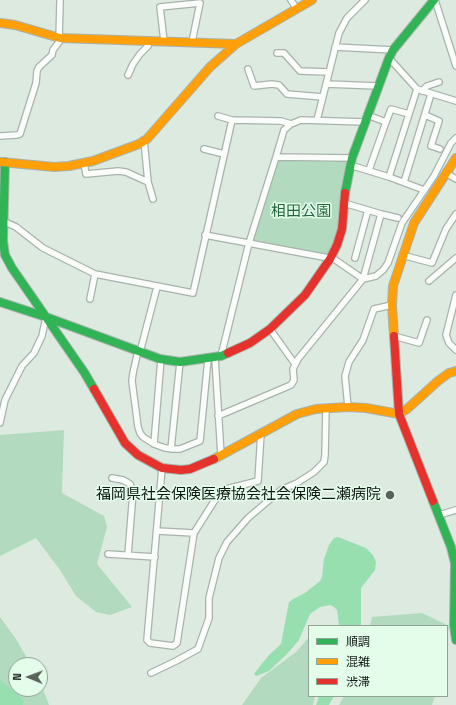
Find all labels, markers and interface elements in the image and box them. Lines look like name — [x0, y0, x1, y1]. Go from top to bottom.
park label: 相田公園 — [271, 203, 331, 221]
place label: 福岡県社会保険医療協会社会保険二瀬病院 — [96, 486, 381, 504]
marker: 福岡県社会保険医療協会社会保険二瀬病院 — [384, 489, 396, 501]
legend — [308, 625, 448, 697]
text: 順調 — [346, 634, 370, 650]
text: 混雑 — [346, 654, 370, 670]
north arrow — [8, 657, 48, 697]
text: N — [10, 673, 24, 681]
text: 渋滞 — [346, 674, 370, 690]

